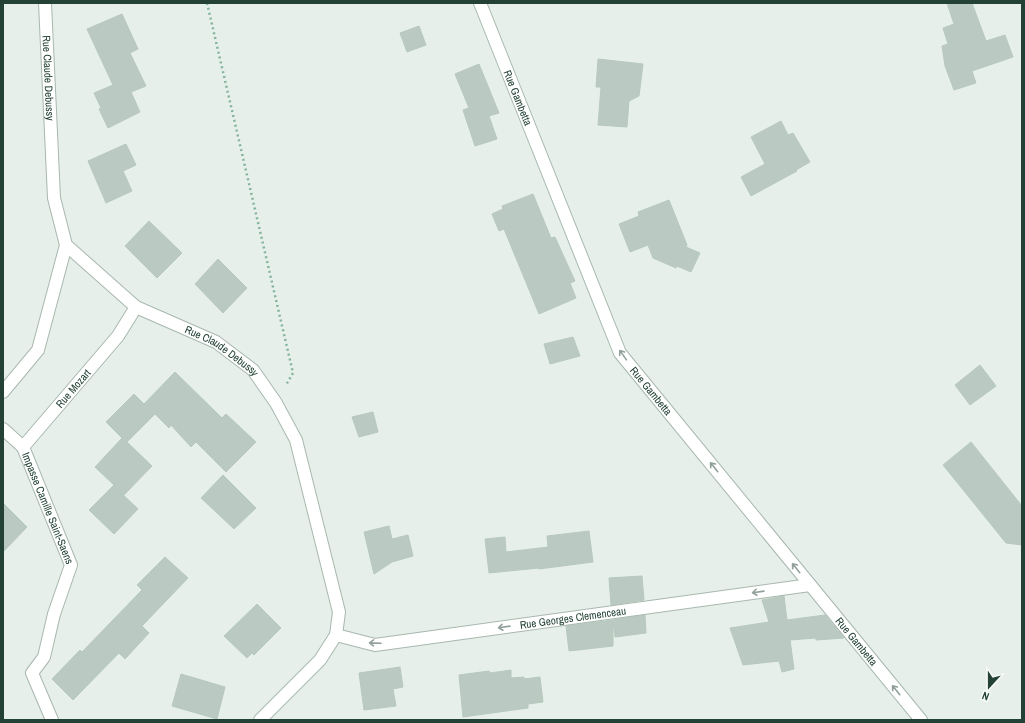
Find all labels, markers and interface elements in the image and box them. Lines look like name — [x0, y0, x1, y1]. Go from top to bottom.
street label: Rue Claude Debussy — [39, 35, 57, 121]
street label: Rue Gambetta — [500, 68, 535, 128]
street label: Rue Claude Debussy — [183, 322, 262, 379]
one-way arrow — [619, 350, 627, 361]
street label: Rue Gambetta — [627, 364, 675, 418]
street label: Rue Mozart — [53, 366, 94, 411]
street label: Impasse Camille Saint-Saens — [19, 450, 77, 567]
one-way arrow — [709, 462, 718, 473]
one-way arrow — [792, 562, 801, 573]
one-way arrow — [752, 588, 765, 596]
street label: Rue Georges Clemenceau — [519, 603, 627, 632]
street label: Rue Gambetta — [833, 614, 881, 669]
one-way arrow — [498, 623, 511, 631]
one-way arrow — [369, 640, 382, 647]
north arrow — [969, 667, 1009, 707]
one-way arrow — [892, 684, 901, 695]
text: N — [980, 689, 991, 704]

